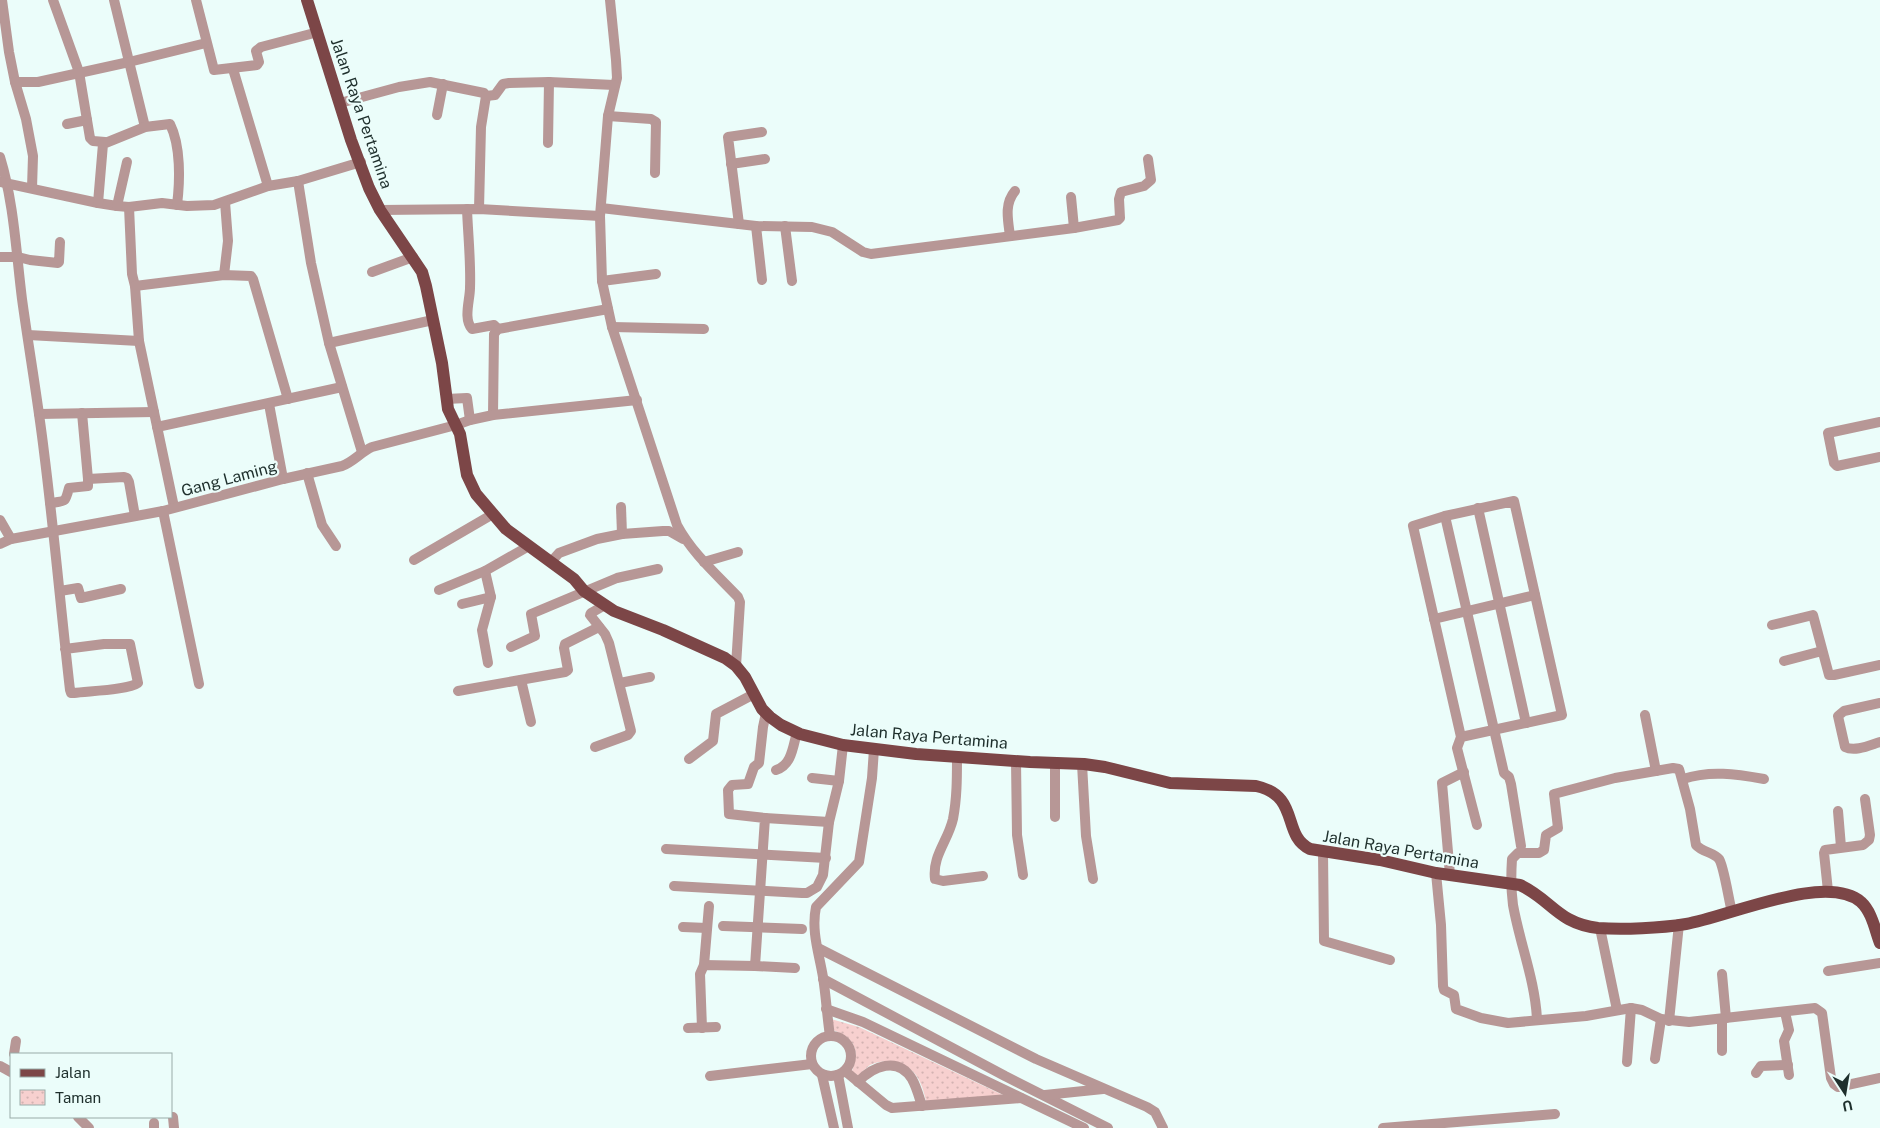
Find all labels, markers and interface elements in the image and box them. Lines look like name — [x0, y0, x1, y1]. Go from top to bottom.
street label: Jalan Raya Pertamina — [327, 35, 396, 191]
street label: Gang Laming — [179, 457, 279, 500]
street label: Jalan Raya Pertamina — [849, 720, 1009, 753]
street label: Jalan Raya Pertamina — [1321, 826, 1480, 873]
legend — [10, 1053, 172, 1118]
text: Jalan — [55, 1064, 91, 1081]
north arrow — [1820, 1068, 1870, 1118]
text: Taman — [55, 1089, 101, 1106]
text: U — [1841, 1097, 1854, 1115]

